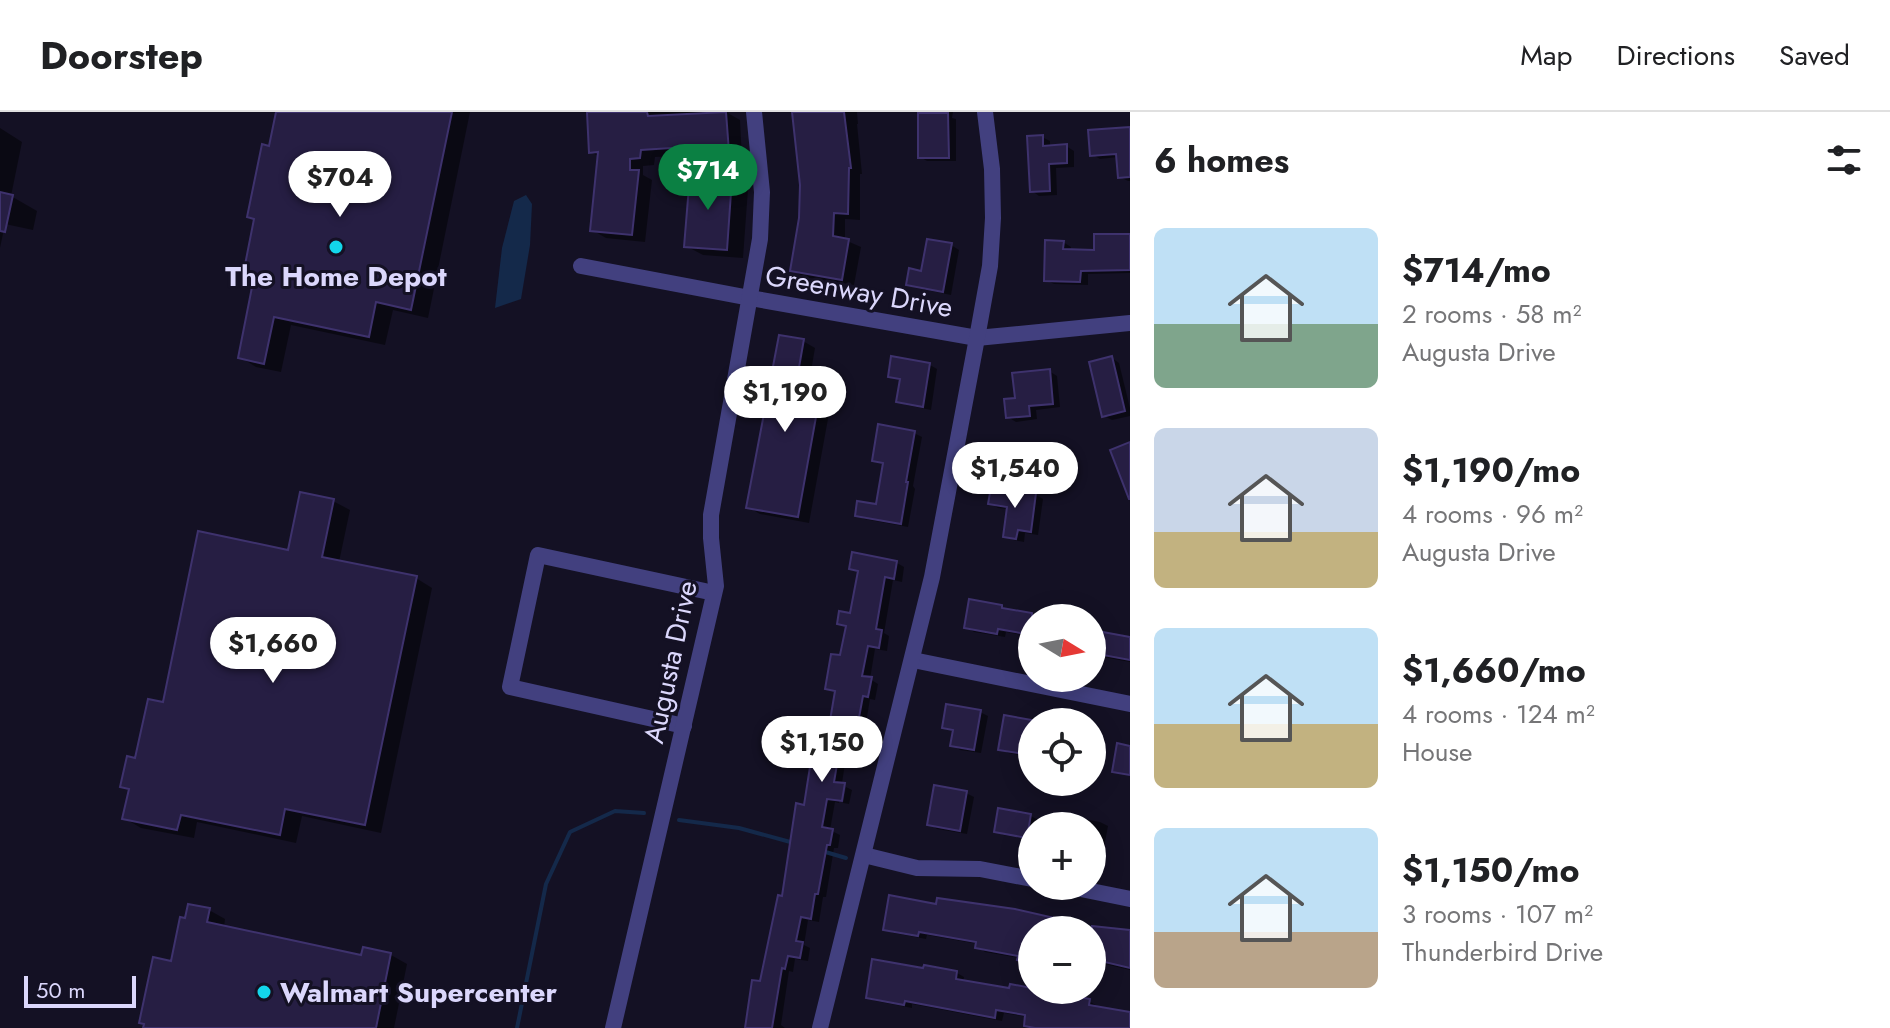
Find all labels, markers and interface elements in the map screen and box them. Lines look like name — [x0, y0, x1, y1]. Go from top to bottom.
text: Doorstep — [40, 28, 203, 83]
text: Map — [1520, 35, 1572, 76]
text: Directions — [1616, 35, 1735, 76]
text: Saved — [1779, 35, 1850, 76]
text: 6 homes — [1154, 136, 1289, 185]
icon: filters — [1822, 138, 1866, 182]
pin: $714 — [661, 144, 755, 212]
pin: $704 — [293, 151, 387, 219]
text: $714 — [676, 151, 740, 189]
text: $704 — [306, 158, 374, 196]
marker: The Home Depot — [327, 238, 345, 256]
text: $714/mo — [1402, 246, 1551, 295]
street label: Greenway Drive — [762, 255, 956, 328]
place label: The Home Depot — [225, 256, 447, 297]
icon: home — [1218, 260, 1314, 356]
text: 2 rooms · 58 m² — [1402, 295, 1582, 333]
text: Augusta Drive — [1402, 333, 1556, 371]
pin: $1,190 — [720, 366, 850, 434]
text: $1,190 — [742, 373, 828, 411]
pin: $1,540 — [950, 442, 1080, 510]
text: $1,190/mo — [1402, 446, 1580, 495]
text: $1,540 — [970, 449, 1060, 487]
icon: home — [1218, 460, 1314, 556]
text: 4 rooms · 96 m² — [1402, 495, 1583, 533]
text: Augusta Drive — [1402, 533, 1556, 571]
street label: Augusta Drive — [633, 577, 708, 747]
north arrow — [1018, 604, 1106, 692]
map controls — [1018, 604, 1106, 1004]
pin: $1,660 — [208, 617, 338, 685]
text: $1,660 — [228, 624, 318, 662]
text: $1,660/mo — [1402, 646, 1586, 695]
icon: home — [1218, 660, 1314, 756]
text: 4 rooms · 124 m² — [1402, 695, 1595, 733]
button: locate — [1018, 708, 1106, 796]
pin: $1,150 — [757, 716, 887, 784]
text: $1,150 — [779, 723, 865, 761]
text: House — [1402, 733, 1472, 771]
button: + — [1018, 812, 1106, 900]
text: $1,150/mo — [1402, 846, 1579, 895]
icon: home — [1218, 860, 1314, 956]
text: 3 rooms · 107 m² — [1402, 895, 1593, 933]
button: − — [1018, 916, 1106, 1004]
text: Thunderbird Drive — [1402, 933, 1603, 971]
scale bar — [24, 972, 136, 1008]
place label: Walmart Supercenter — [280, 972, 557, 1013]
text: 50 m — [36, 974, 85, 1006]
marker: Walmart Supercenter — [255, 983, 273, 1001]

